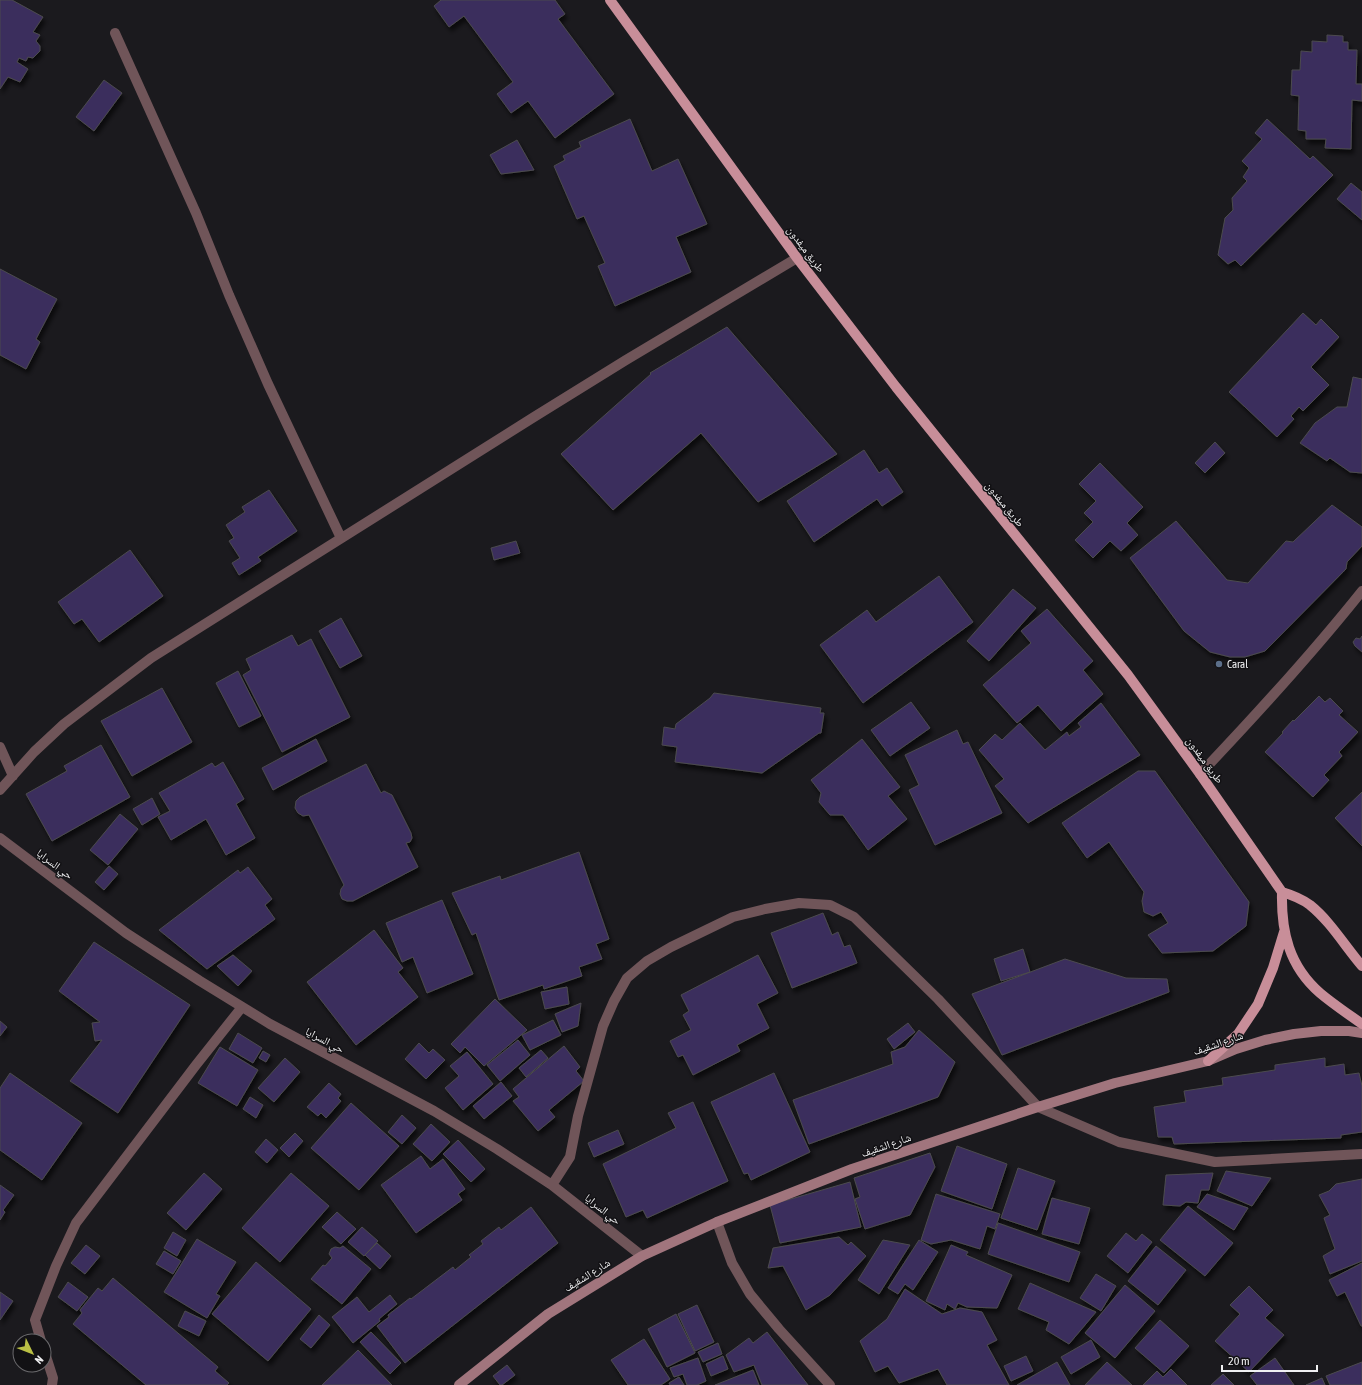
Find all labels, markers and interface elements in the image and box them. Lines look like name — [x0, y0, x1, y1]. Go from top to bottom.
street label: طريق ميفدون — [784, 224, 827, 275]
street label: طريق ميفدون — [983, 479, 1027, 529]
place label: Caral — [1227, 658, 1248, 670]
marker: Caral — [1214, 659, 1224, 669]
street label: طريق ميفدون — [1183, 735, 1226, 786]
street label: حي السرايا — [33, 847, 75, 884]
street label: حي السرايا — [302, 1025, 346, 1058]
street label: شارع الشقيف — [1192, 1029, 1245, 1058]
street label: شارع الشقيف — [860, 1131, 913, 1160]
street label: حي السرايا — [581, 1191, 623, 1229]
street label: شارع الشقيف — [562, 1256, 613, 1295]
north arrow — [12, 1333, 52, 1373]
scale bar — [1222, 1347, 1317, 1373]
text: N — [33, 1353, 46, 1366]
text: 20 m — [1228, 1354, 1250, 1368]

